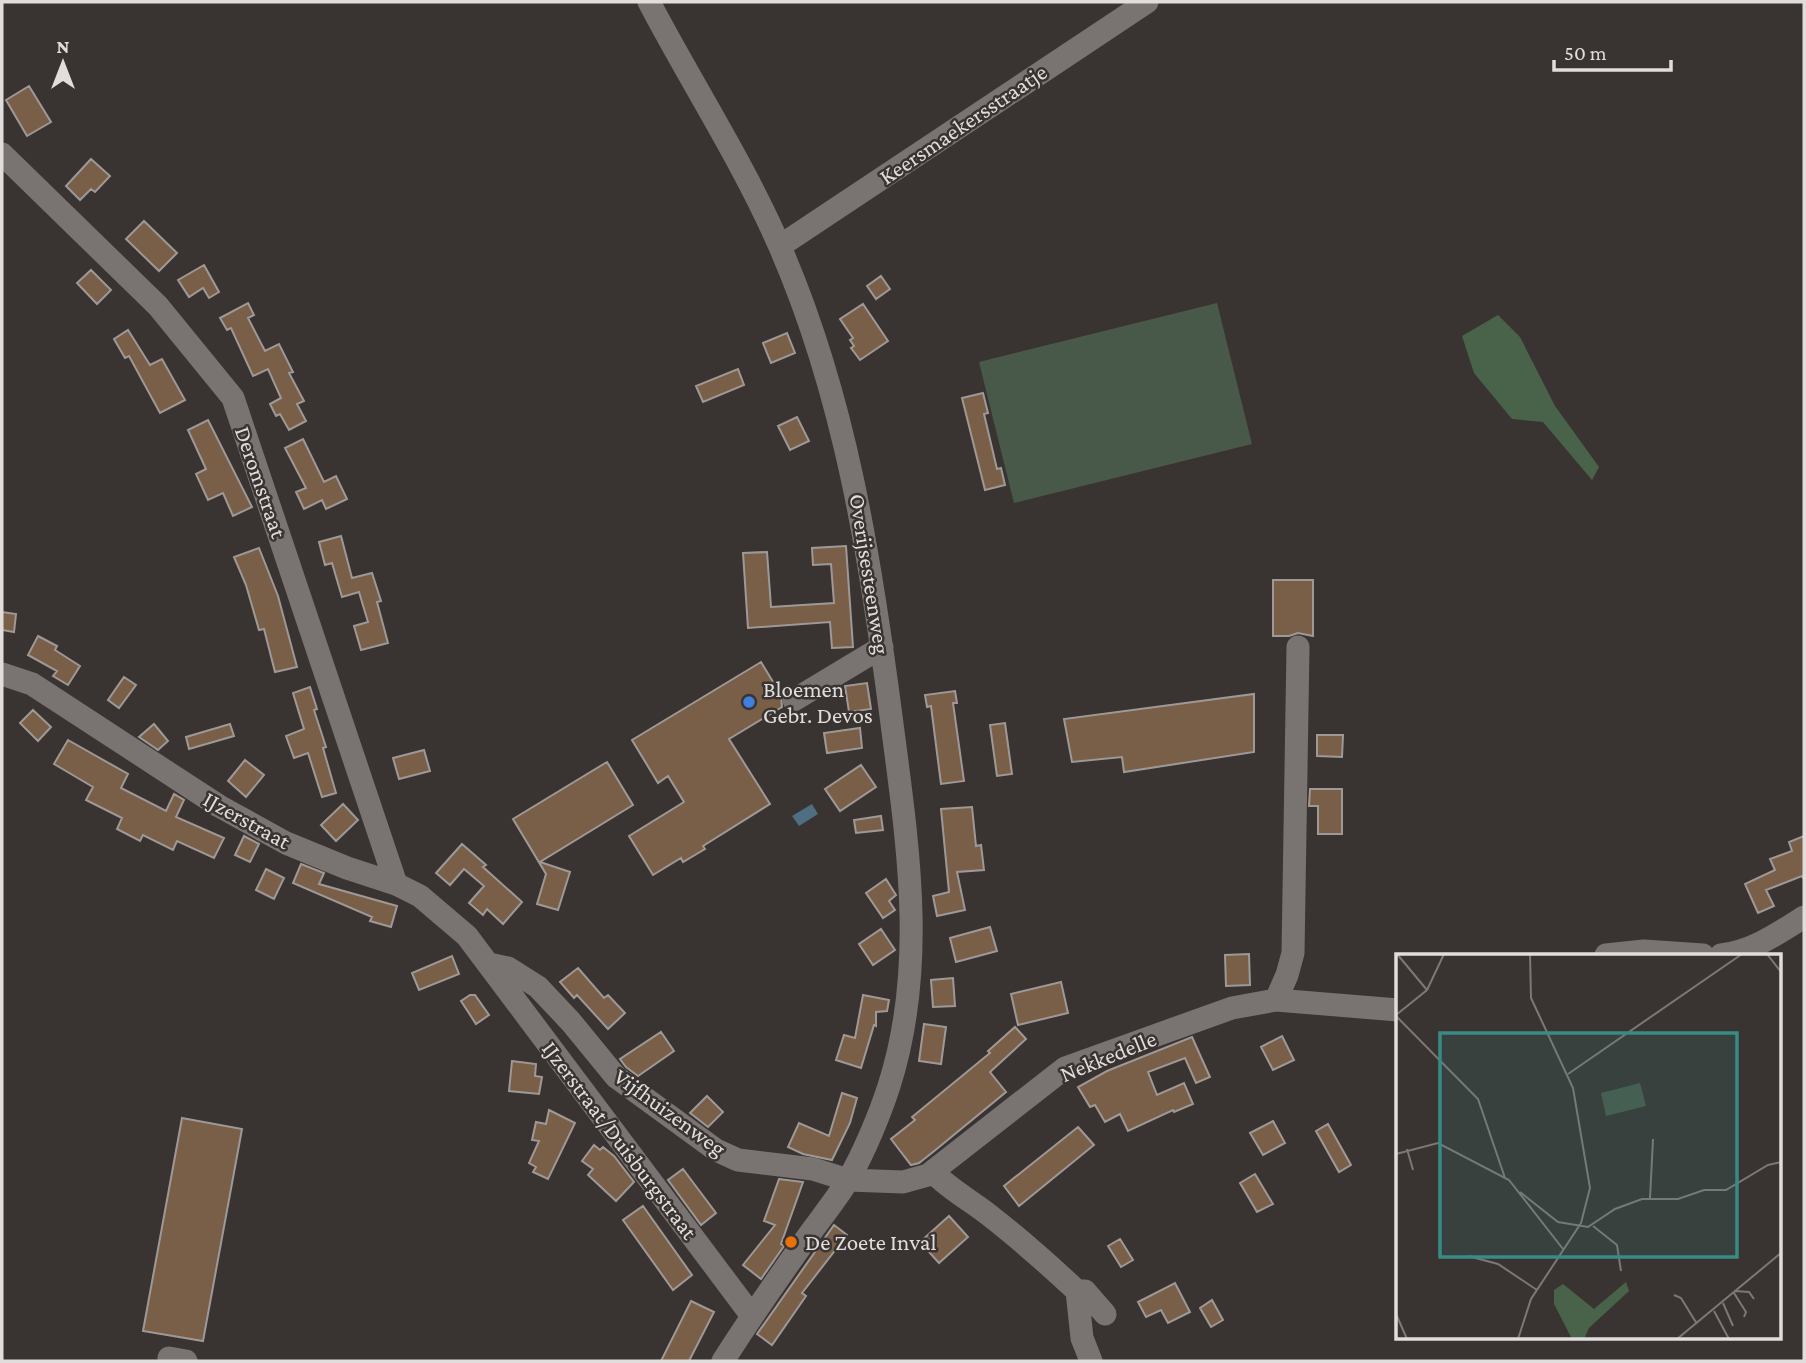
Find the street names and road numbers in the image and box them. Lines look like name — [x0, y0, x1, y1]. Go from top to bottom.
street label: Keersmaekersstraatje — [874, 58, 1052, 190]
street label: Deromstraat — [230, 423, 292, 542]
street label: Overijsesteenweg — [844, 492, 896, 656]
street label: IJzerstraat — [199, 786, 295, 855]
street label: Nekkedelle — [1056, 1025, 1160, 1087]
street label: IJzerstraat/Duisburgstraat — [537, 1036, 703, 1244]
street label: Vijfhuizenweg — [609, 1063, 731, 1161]

